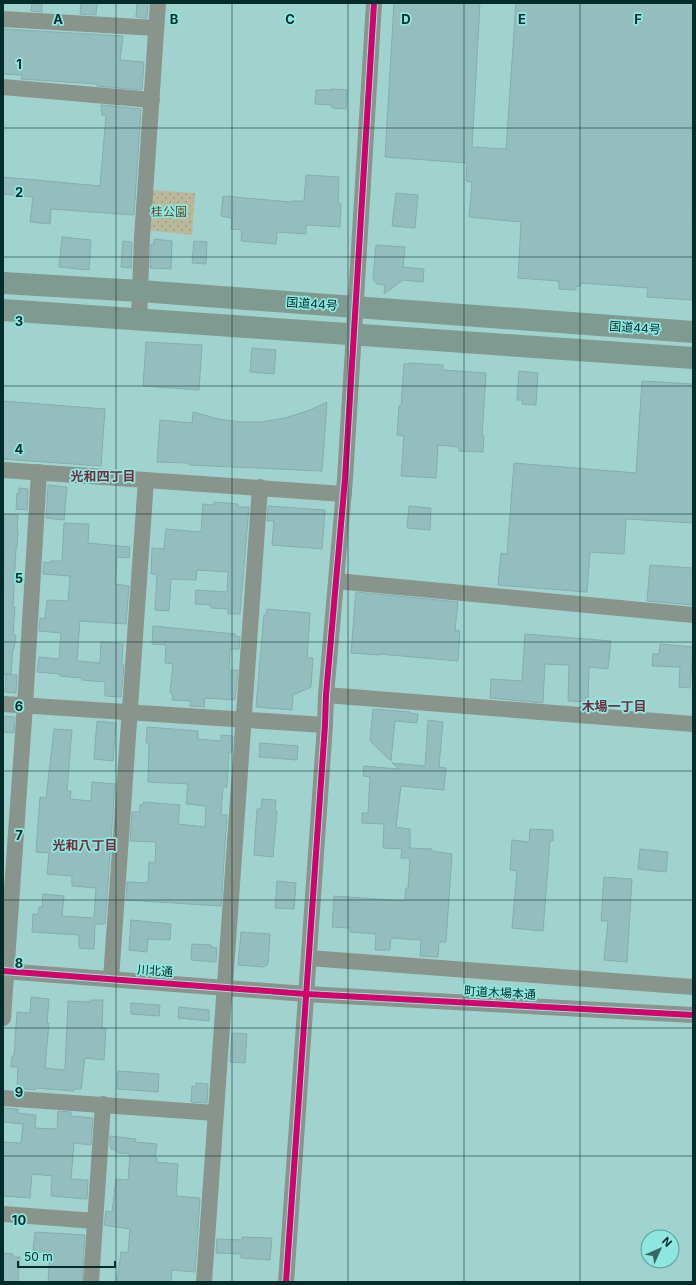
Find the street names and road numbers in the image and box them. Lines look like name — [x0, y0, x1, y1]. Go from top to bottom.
street label: 国道44号 — [286, 294, 338, 313]
street label: 国道44号 — [609, 318, 661, 337]
street label: 川北通 — [137, 962, 174, 979]
street label: 町道木場本通 — [464, 983, 536, 1002]

